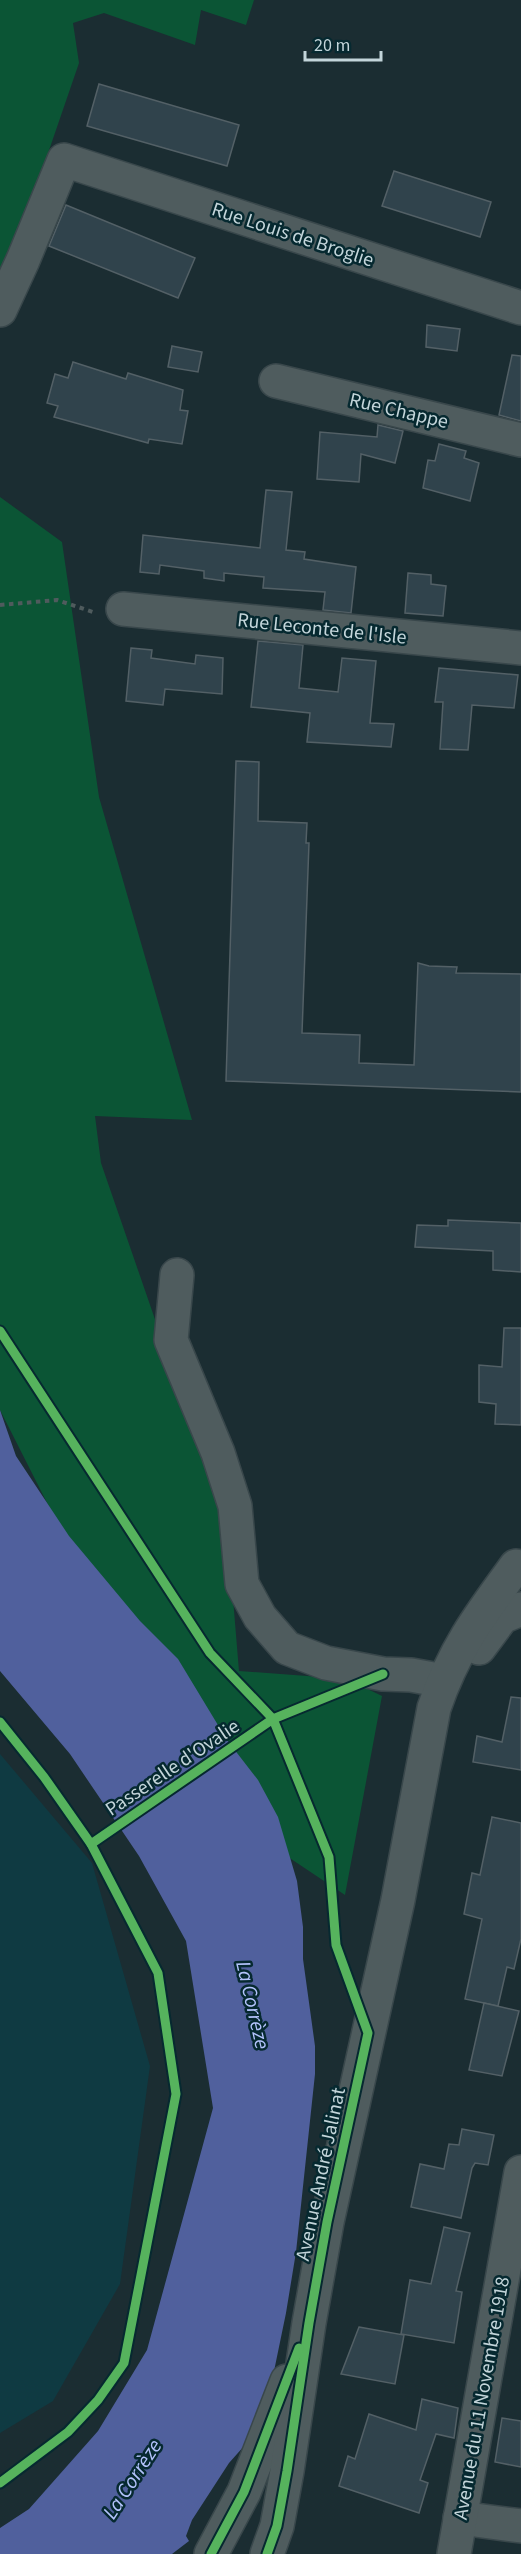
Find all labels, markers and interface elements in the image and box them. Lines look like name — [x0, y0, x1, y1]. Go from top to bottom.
scale bar — [305, 24, 382, 62]
text: 20 m — [314, 33, 350, 58]
street label: Rue Louis de Broglie — [208, 196, 377, 274]
street label: Rue Chappe — [347, 386, 451, 436]
street label: Rue Leconte de l'Isle — [236, 606, 408, 652]
street label: Passerelle d'Ovalie — [100, 1712, 245, 1823]
water label: La Corrèze — [228, 1958, 278, 2052]
street label: Avenue André Jalinat — [289, 2085, 353, 2263]
street label: Avenue du 11 Novembre 1918 — [447, 2274, 517, 2522]
water label: La Corrèze — [95, 2433, 169, 2525]

